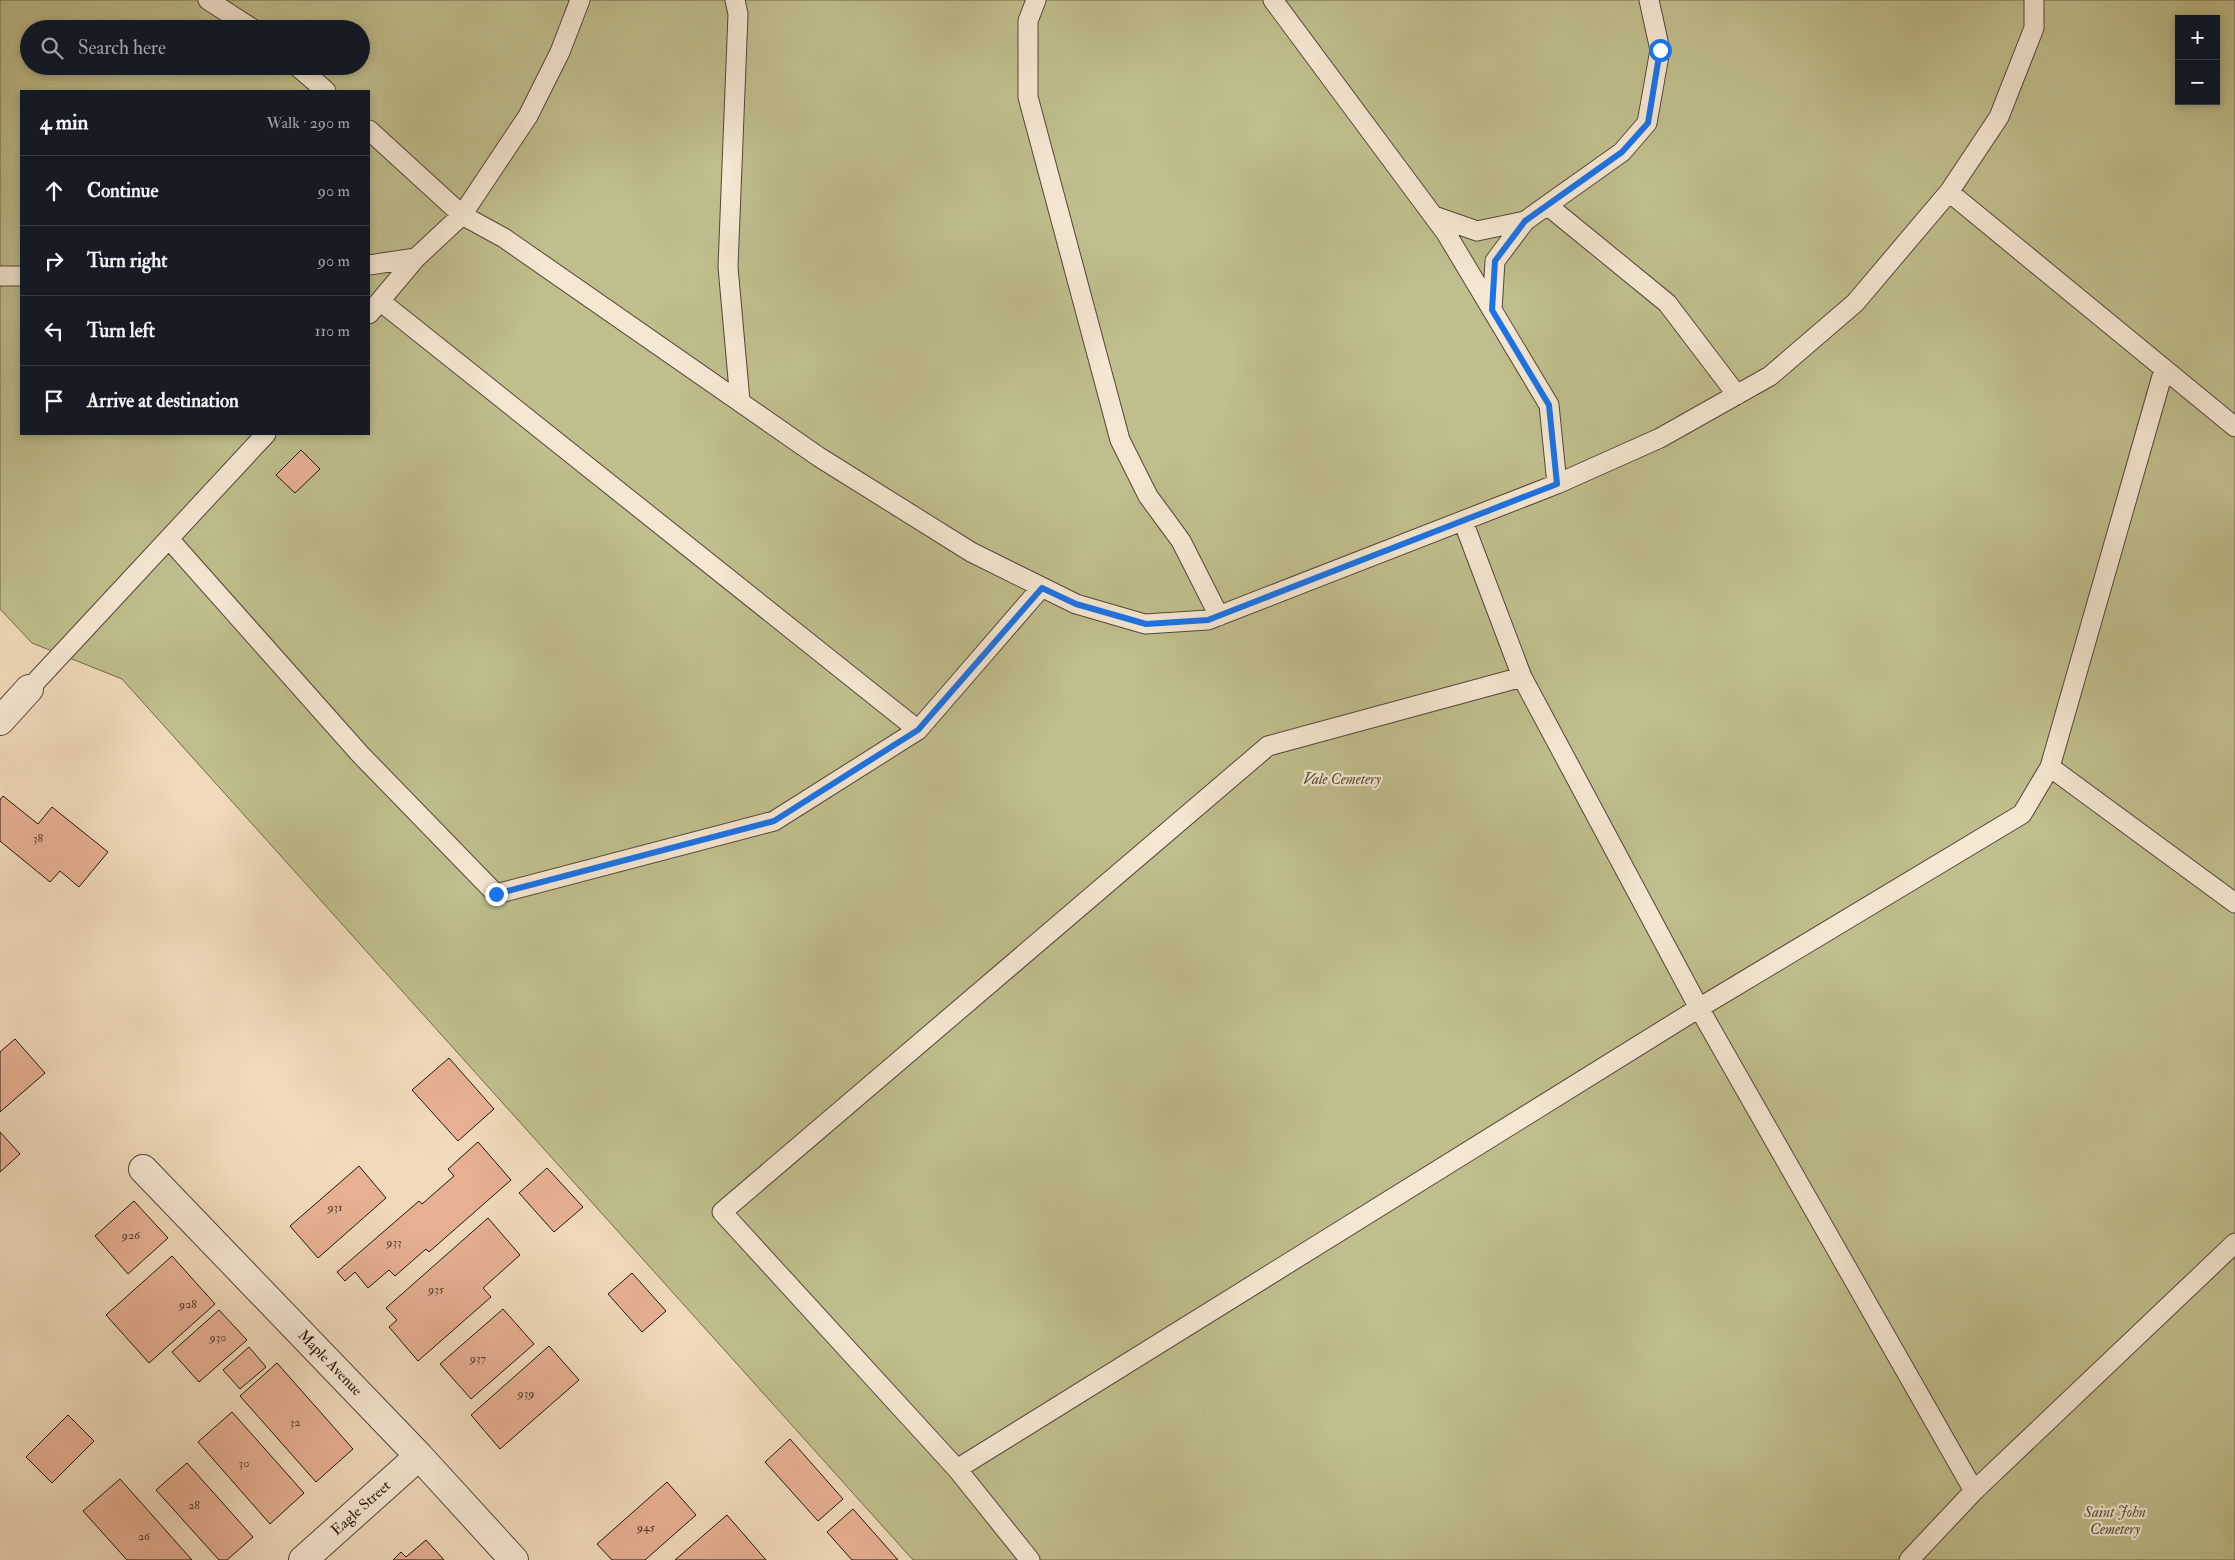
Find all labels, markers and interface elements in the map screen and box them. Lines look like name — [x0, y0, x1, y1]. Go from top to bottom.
map controls — [2175, 15, 2220, 105]
button: + — [2175, 15, 2220, 60]
search box — [20, 20, 370, 75]
icon: search — [38, 34, 66, 62]
text: Search here — [78, 36, 166, 60]
route start — [1649, 39, 1672, 62]
button: − — [2175, 60, 2220, 105]
text: 4 min — [40, 109, 88, 136]
text: Walk · 290 m — [267, 113, 350, 133]
icon: ahead — [40, 177, 68, 205]
text: Continue — [87, 179, 158, 203]
text: 90 m — [318, 181, 350, 201]
icon: right — [40, 247, 68, 275]
text: Turn right — [87, 249, 167, 273]
text: 90 m — [318, 251, 350, 271]
icon: left — [40, 317, 68, 345]
text: Turn left — [87, 319, 155, 343]
text: 110 m — [315, 321, 350, 341]
icon: arrive — [40, 387, 68, 415]
text: Arrive at destination — [87, 389, 239, 413]
park label: Vale Cemetery — [1303, 770, 1382, 789]
house number: 38 — [33, 831, 43, 846]
route end — [485, 883, 508, 906]
house number: 931 — [326, 1200, 343, 1215]
house number: 926 — [121, 1228, 141, 1243]
house number: 933 — [385, 1235, 402, 1250]
house number: 935 — [427, 1282, 445, 1297]
house number: 928 — [178, 1297, 197, 1312]
street label: Maple Avenue — [293, 1326, 366, 1401]
house number: 930 — [209, 1330, 226, 1345]
house number: 937 — [469, 1351, 487, 1366]
house number: 939 — [517, 1386, 534, 1401]
house number: 32 — [290, 1415, 300, 1430]
house number: 30 — [239, 1456, 249, 1471]
street label: Eagle Street — [327, 1476, 395, 1540]
house number: 28 — [188, 1498, 200, 1513]
park label: Saint John Cemetery — [2083, 1503, 2146, 1539]
house number: 945 — [636, 1520, 656, 1535]
house number: 26 — [138, 1529, 151, 1544]

